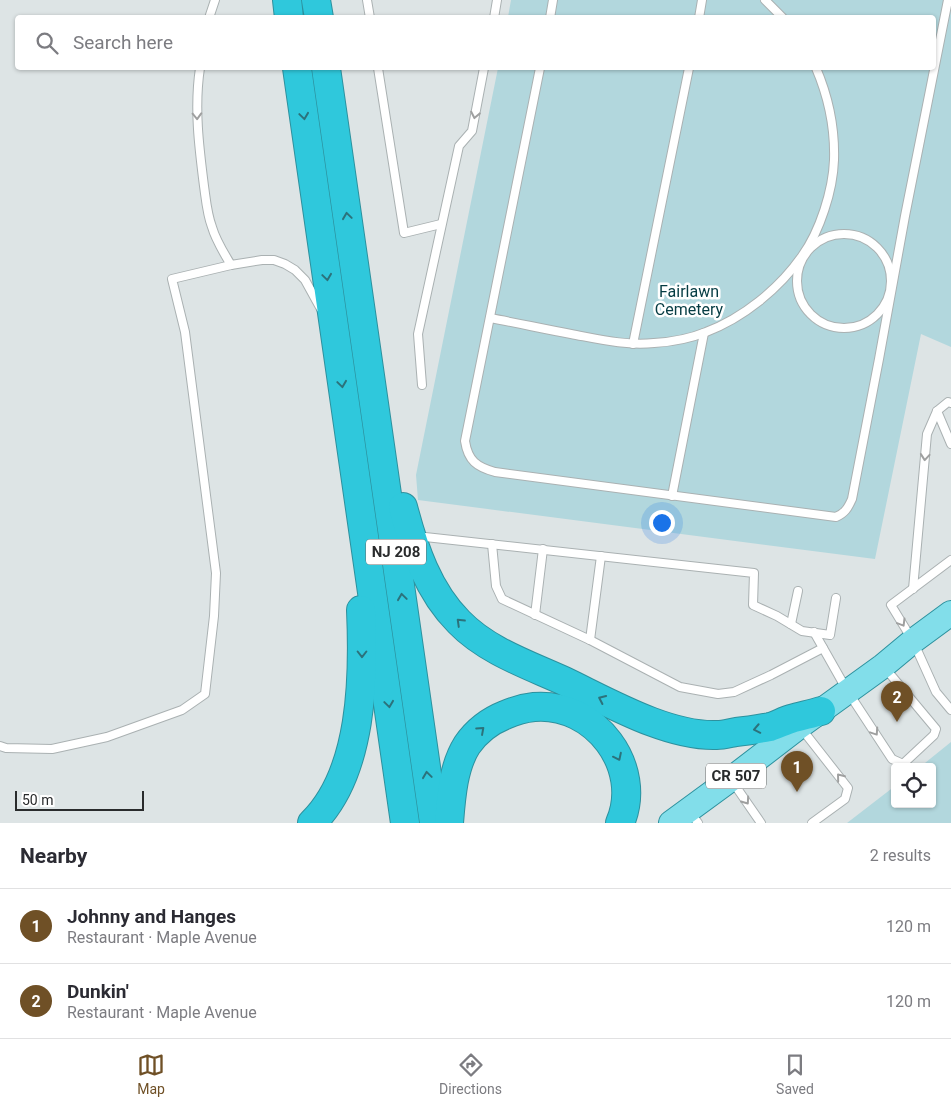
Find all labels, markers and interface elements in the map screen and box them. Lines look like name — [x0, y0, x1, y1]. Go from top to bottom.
search box — [15, 15, 936, 70]
icon: search — [33, 29, 61, 57]
text: Search here — [73, 31, 173, 54]
one-way arrow — [470, 111, 481, 120]
one-way arrow — [192, 112, 203, 120]
one-way arrow — [298, 112, 309, 120]
one-way arrow — [343, 212, 353, 221]
one-way arrow — [321, 273, 332, 281]
park label: Fairlawn Cemetery — [655, 282, 724, 319]
one-way arrow — [336, 380, 347, 388]
one-way arrow — [920, 454, 931, 462]
your location — [649, 510, 675, 536]
road number: NJ 208 — [366, 540, 426, 564]
one-way arrow — [397, 592, 408, 600]
one-way arrow — [896, 617, 906, 626]
one-way arrow — [456, 619, 465, 628]
one-way arrow — [357, 651, 367, 659]
pin: 2 — [881, 681, 913, 722]
one-way arrow — [598, 694, 607, 705]
one-way arrow — [383, 701, 394, 709]
one-way arrow — [753, 723, 761, 733]
one-way arrow — [476, 727, 485, 736]
one-way arrow — [869, 727, 878, 736]
pin: 1 — [781, 751, 813, 792]
one-way arrow — [611, 752, 622, 761]
map controls — [891, 763, 936, 808]
button: locate — [891, 763, 936, 808]
road number: CR 507 — [706, 764, 766, 788]
one-way arrow — [423, 770, 433, 779]
one-way arrow — [837, 774, 845, 783]
scale bar — [15, 788, 144, 811]
text: 50 m — [22, 792, 54, 808]
one-way arrow — [740, 795, 749, 805]
text: Nearby — [20, 844, 87, 868]
text: 2 results — [870, 846, 931, 865]
text: Johnny and Hanges — [67, 905, 236, 928]
text: 1 — [31, 917, 41, 936]
text: 120 m — [886, 917, 931, 936]
text: Restaurant · Maple Avenue — [67, 928, 257, 947]
text: Dunkin' — [67, 980, 129, 1003]
text: 2 — [31, 992, 41, 1011]
text: 120 m — [886, 992, 931, 1011]
text: Restaurant · Maple Avenue — [67, 1003, 257, 1022]
tab: Map — [137, 1051, 165, 1097]
tab: Directions — [439, 1051, 502, 1097]
tab: Saved — [776, 1051, 814, 1097]

